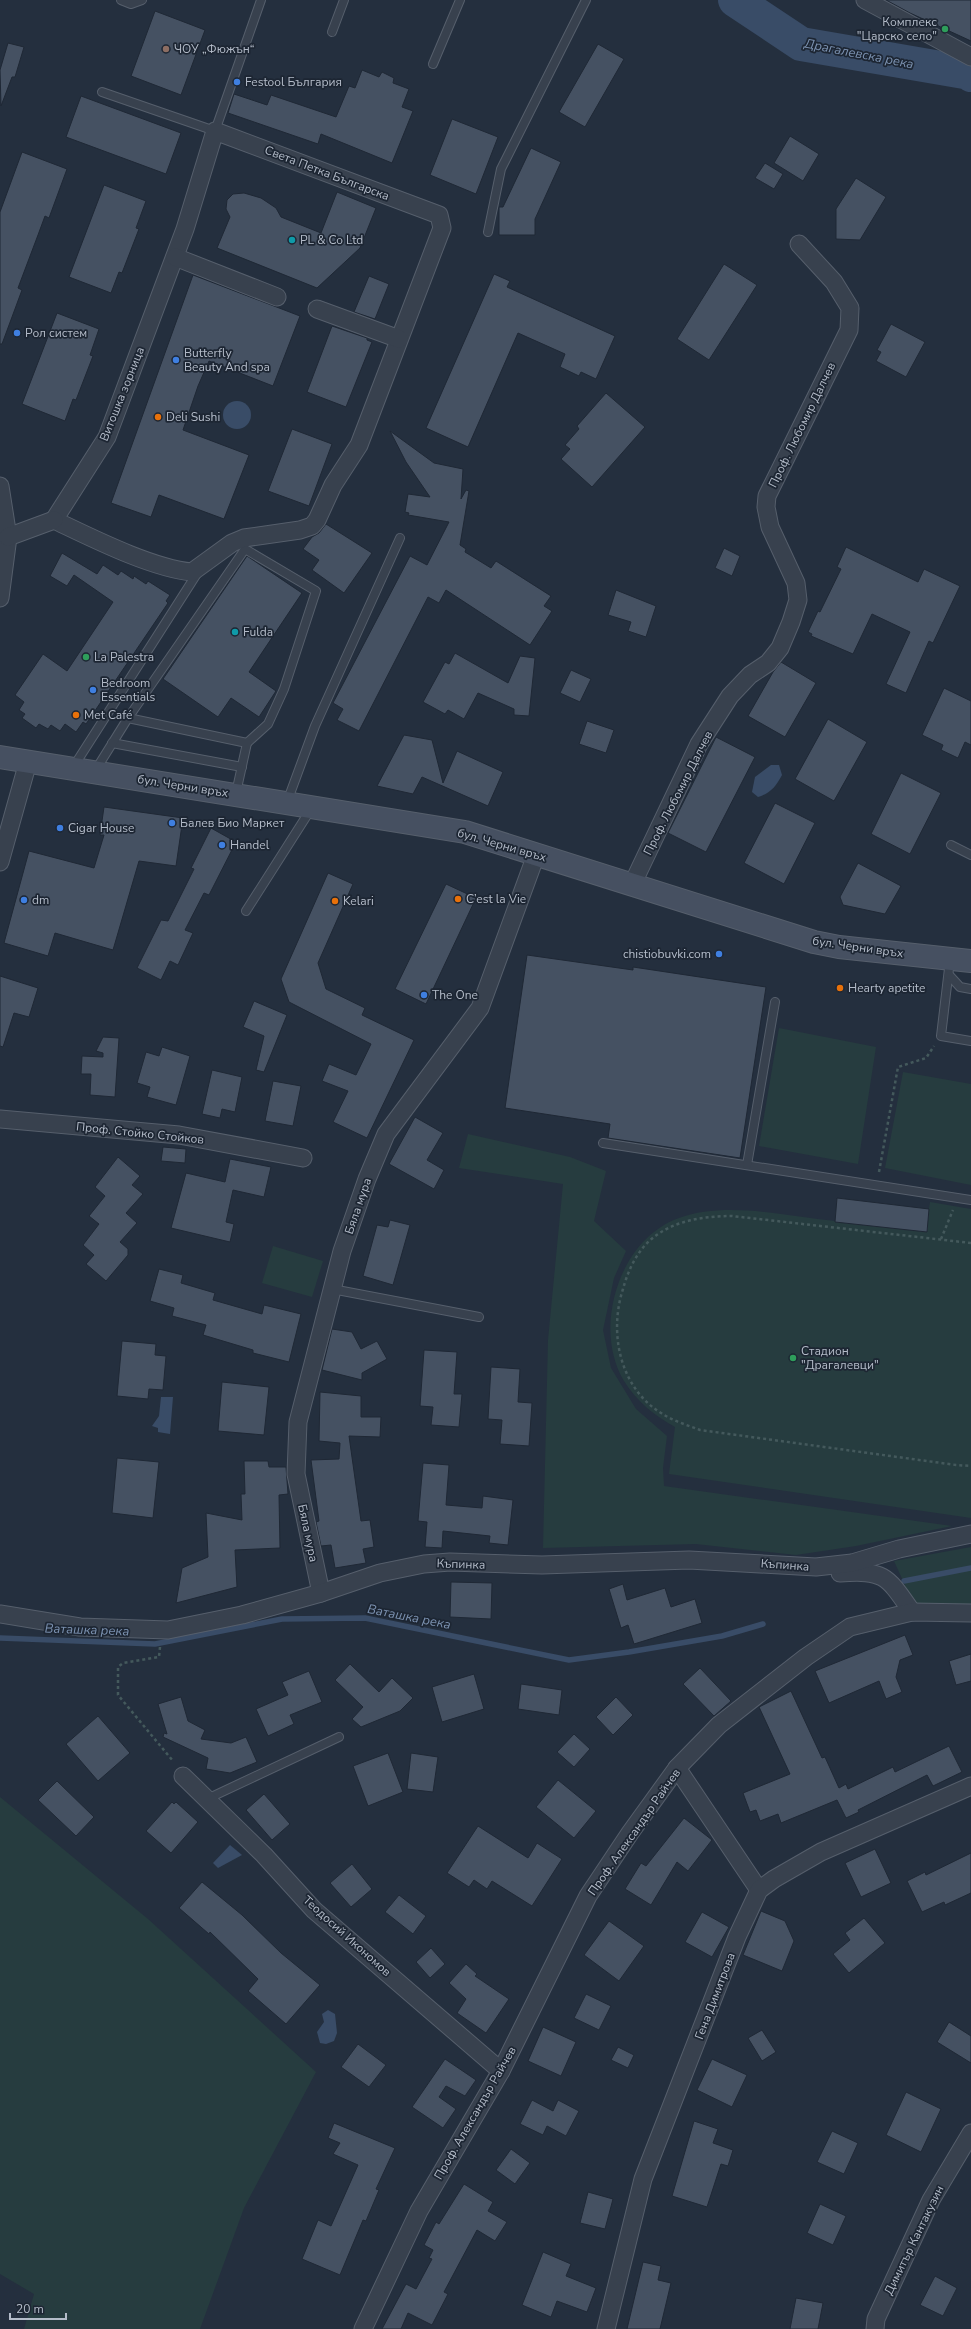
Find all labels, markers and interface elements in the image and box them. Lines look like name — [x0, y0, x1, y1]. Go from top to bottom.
place label: Комплекс "Царско село" — [857, 14, 937, 44]
marker: Комплекс "Царско село" — [940, 24, 950, 34]
water label: Драгалевска река — [802, 34, 915, 73]
place label: ЧОУ „Фюжън“ — [174, 41, 255, 57]
marker: ЧОУ „Фюжън“ — [161, 44, 171, 54]
place label: Festool България — [245, 74, 342, 90]
marker: Festool България — [232, 77, 242, 87]
street label: Света Петка Българска — [262, 142, 392, 204]
place label: PL & Co Ltd — [300, 232, 363, 248]
marker: PL & Co Ltd — [287, 235, 297, 245]
place label: Рол систем — [25, 325, 87, 341]
marker: Рол систем — [12, 328, 22, 338]
street label: Витошка зорница — [96, 345, 148, 443]
place label: Butterfly Beauty And spa — [184, 345, 270, 375]
marker: Butterfly Beauty And spa — [171, 355, 181, 365]
street label: Проф. Любомир Далчев — [765, 359, 840, 490]
place label: Deli Sushi — [166, 409, 220, 425]
marker: Deli Sushi — [153, 412, 163, 422]
place label: Fulda — [243, 624, 273, 640]
marker: Fulda — [230, 627, 240, 637]
place label: La Palestra — [94, 649, 154, 665]
marker: La Palestra — [81, 652, 91, 662]
place label: Bedroom Essentials — [101, 675, 155, 705]
marker: Bedroom Essentials — [88, 685, 98, 695]
place label: Met Café — [84, 707, 132, 723]
marker: Met Café — [71, 710, 81, 720]
street label: Проф. Любомир Далчев — [640, 728, 717, 858]
street label: бул. Черни връх — [136, 771, 230, 801]
place label: Балев Био Маркет — [180, 815, 285, 831]
marker: Балев Био Маркет — [167, 818, 177, 828]
place label: Cigar House — [68, 820, 134, 836]
marker: Cigar House — [55, 823, 65, 833]
street label: бул. Черни връх — [456, 825, 549, 865]
place label: Handel — [230, 837, 270, 853]
marker: Handel — [217, 840, 227, 850]
place label: C’est la Vie — [466, 891, 526, 907]
place label: dm — [32, 892, 49, 908]
place label: Kelari — [343, 893, 374, 909]
marker: C’est la Vie — [453, 894, 463, 904]
marker: dm — [19, 895, 29, 905]
marker: Kelari — [330, 896, 340, 906]
street label: бул. Черни връх — [811, 933, 905, 961]
place label: chistiobuvki.com — [623, 946, 711, 962]
marker: chistiobuvki.com — [714, 949, 724, 959]
place label: Hearty apetite — [848, 980, 925, 996]
marker: Hearty apetite — [835, 983, 845, 993]
place label: The One — [432, 987, 478, 1003]
marker: The One — [419, 990, 429, 1000]
street label: Проф. Стойко Стойков — [75, 1118, 205, 1148]
street label: Бяла мура — [341, 1176, 375, 1236]
place label: Стадион "Драгалевци" — [801, 1343, 879, 1373]
marker: Стадион "Драгалевци" — [788, 1353, 798, 1363]
street label: Бяла мура — [294, 1503, 322, 1563]
street label: Къпинка — [436, 1555, 486, 1573]
street label: Къпинка — [760, 1555, 810, 1575]
water label: Ваташка река — [366, 1600, 452, 1634]
water label: Ваташка река — [44, 1620, 130, 1640]
street label: Проф. Александър Райчев — [584, 1765, 684, 1899]
street label: Теодосий Икономов — [300, 1892, 395, 1980]
street label: Гена Димитрова — [691, 1950, 739, 2042]
street label: Проф. Александър Райчев — [430, 2043, 520, 2183]
street label: Димитър Кантакузин — [881, 2183, 947, 2297]
scale bar — [10, 2295, 66, 2321]
text: 20 m — [16, 2301, 44, 2317]

